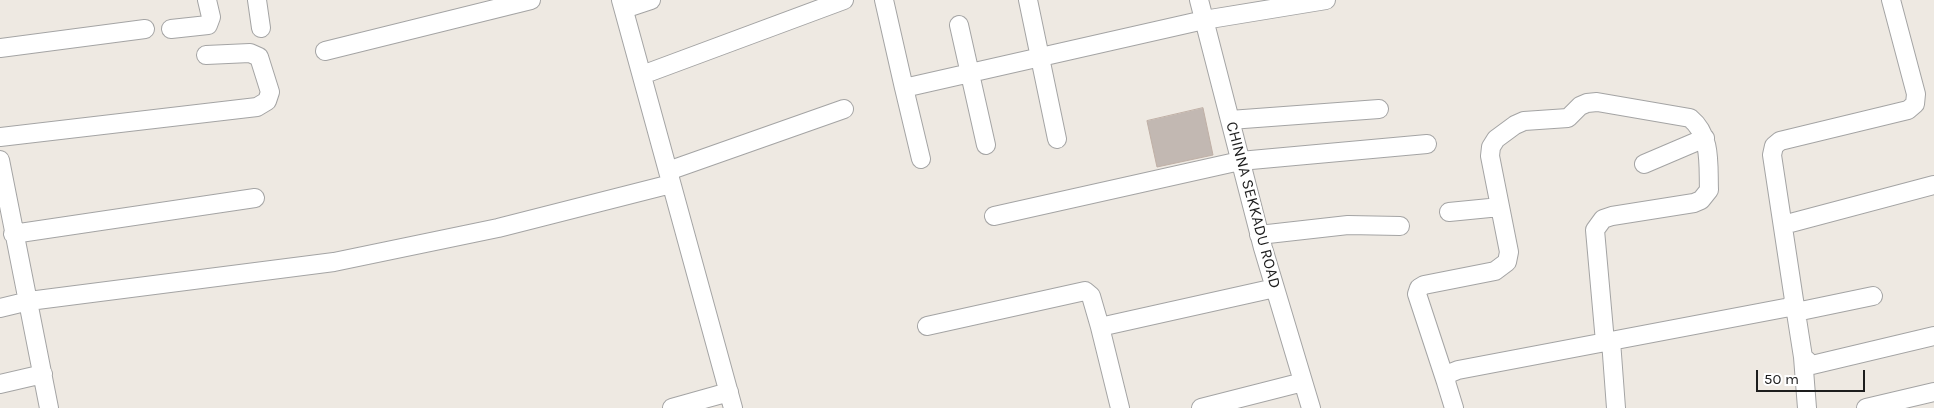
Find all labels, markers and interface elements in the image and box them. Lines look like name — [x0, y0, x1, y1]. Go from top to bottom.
street label: CHINNA SEKKADU ROAD — [1221, 120, 1285, 290]
scale bar — [1759, 360, 1868, 392]
text: 50 m — [1764, 370, 1799, 388]

